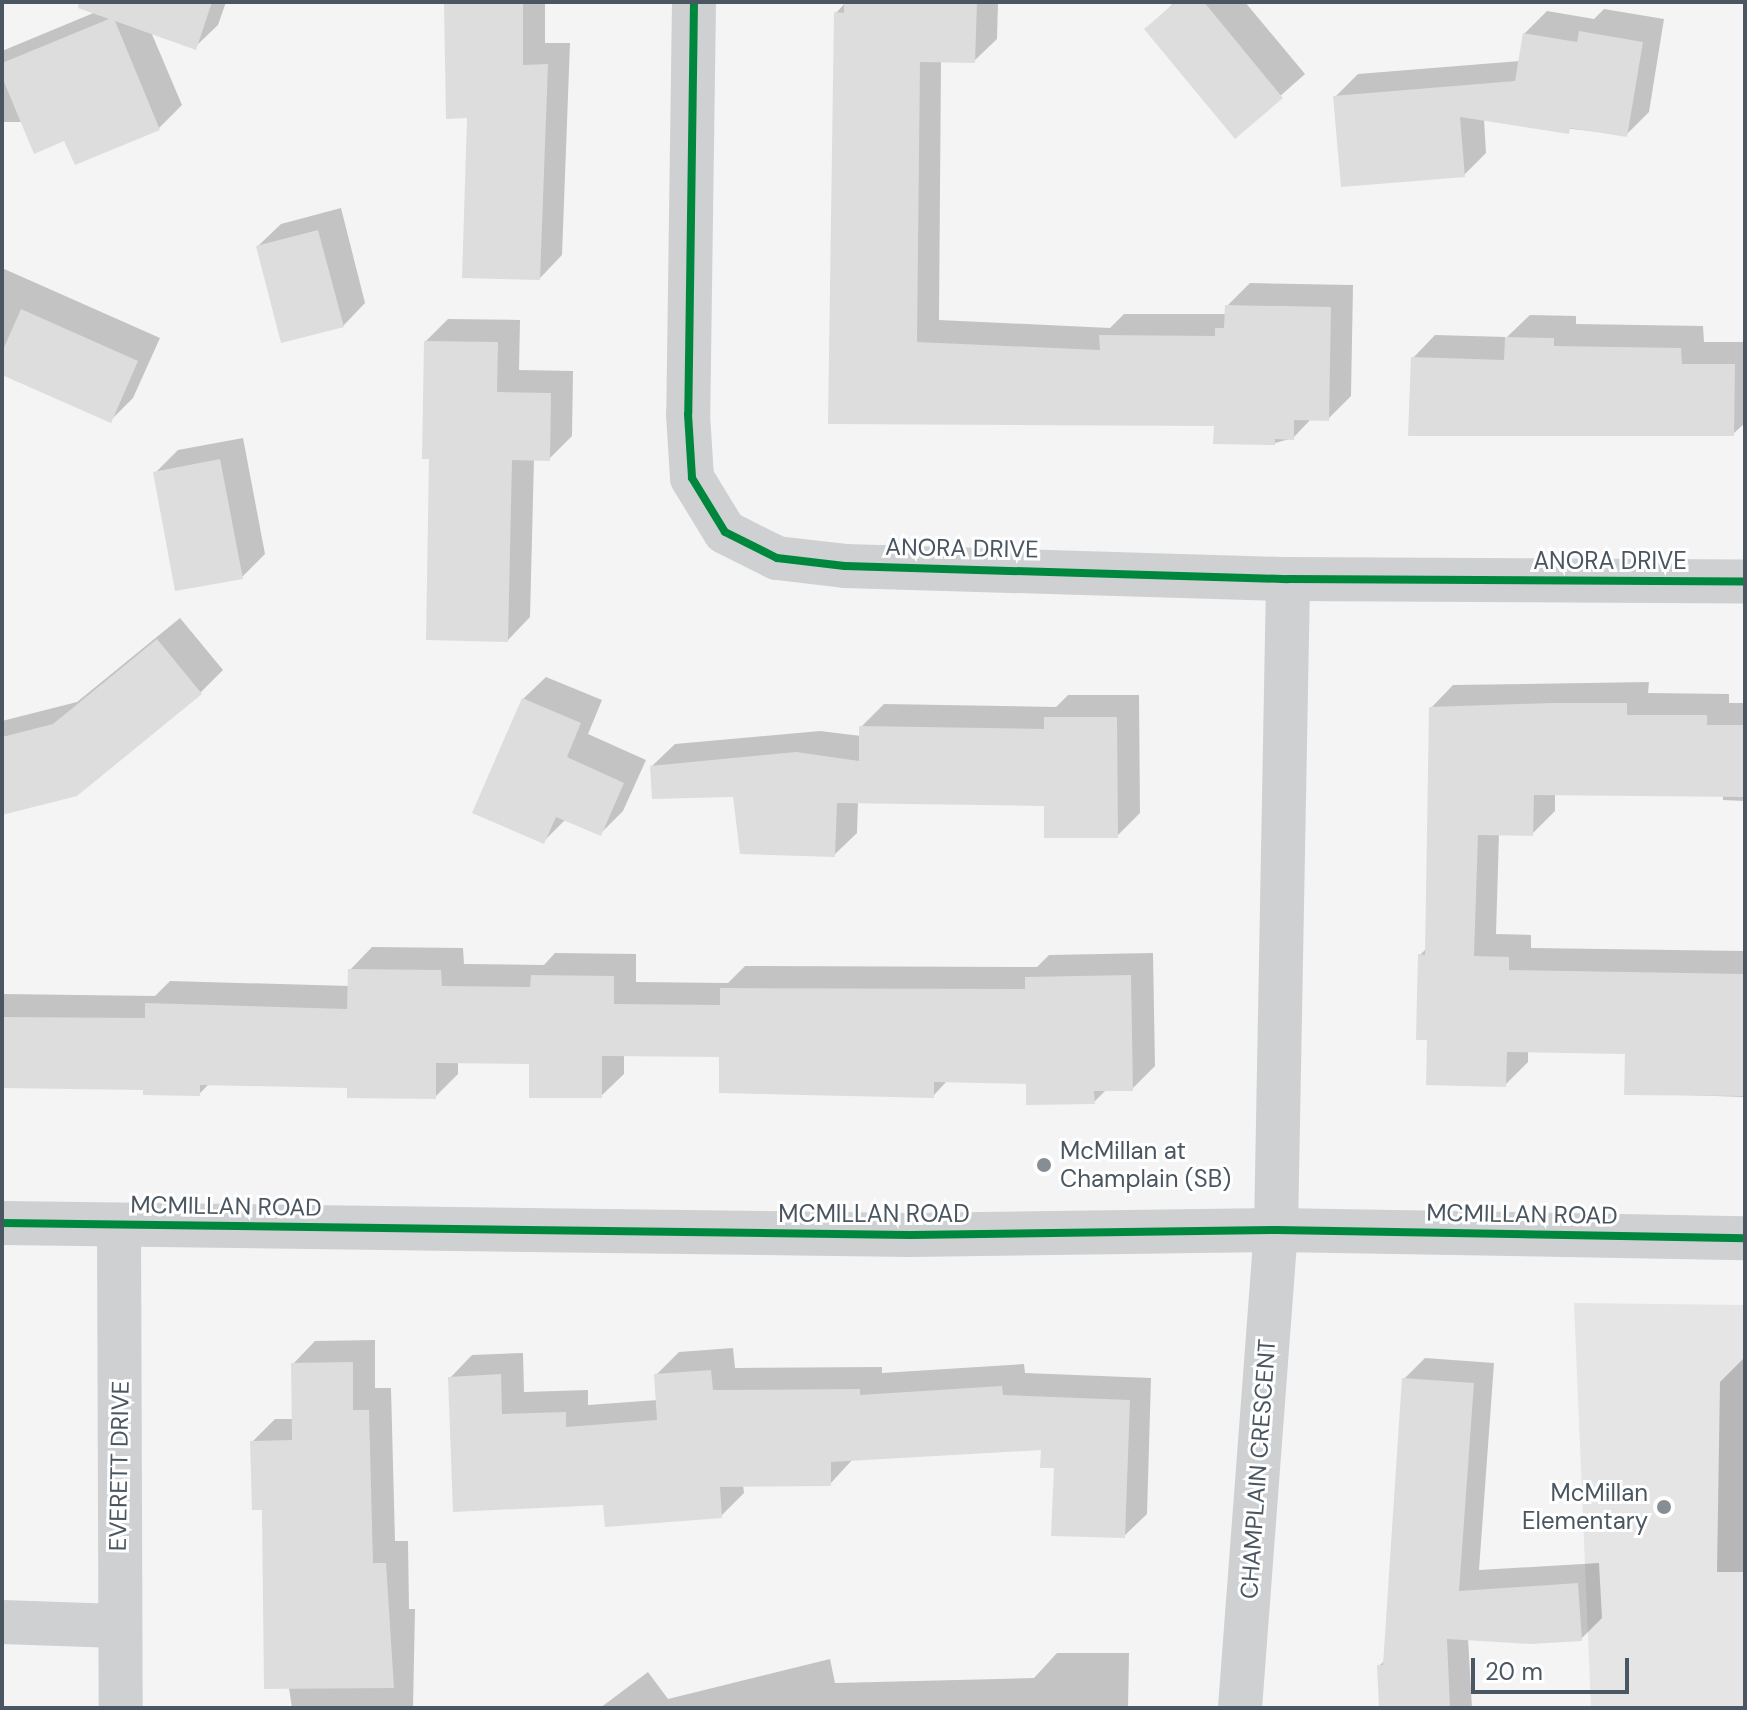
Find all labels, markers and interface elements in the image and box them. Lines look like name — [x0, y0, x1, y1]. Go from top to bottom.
street label: ANORA DRIVE — [885, 532, 1039, 564]
street label: ANORA DRIVE — [1533, 547, 1687, 575]
place label: McMillan at Champlain (SB) — [1060, 1137, 1231, 1193]
marker: McMillan at Champlain (SB) — [1035, 1156, 1053, 1174]
street label: MCMILLAN ROAD — [130, 1190, 322, 1222]
street label: MCMILLAN ROAD — [1426, 1198, 1618, 1230]
street label: MCMILLAN ROAD — [778, 1200, 970, 1228]
street label: CHAMPLAIN CRESCENT — [1235, 1338, 1281, 1600]
street label: EVERETT DRIVE — [103, 1381, 135, 1551]
place label: McMillan Elementary — [1522, 1479, 1648, 1535]
marker: McMillan Elementary — [1655, 1498, 1673, 1516]
scale bar — [1475, 1642, 1633, 1692]
text: 20 m — [1485, 1656, 1543, 1687]

